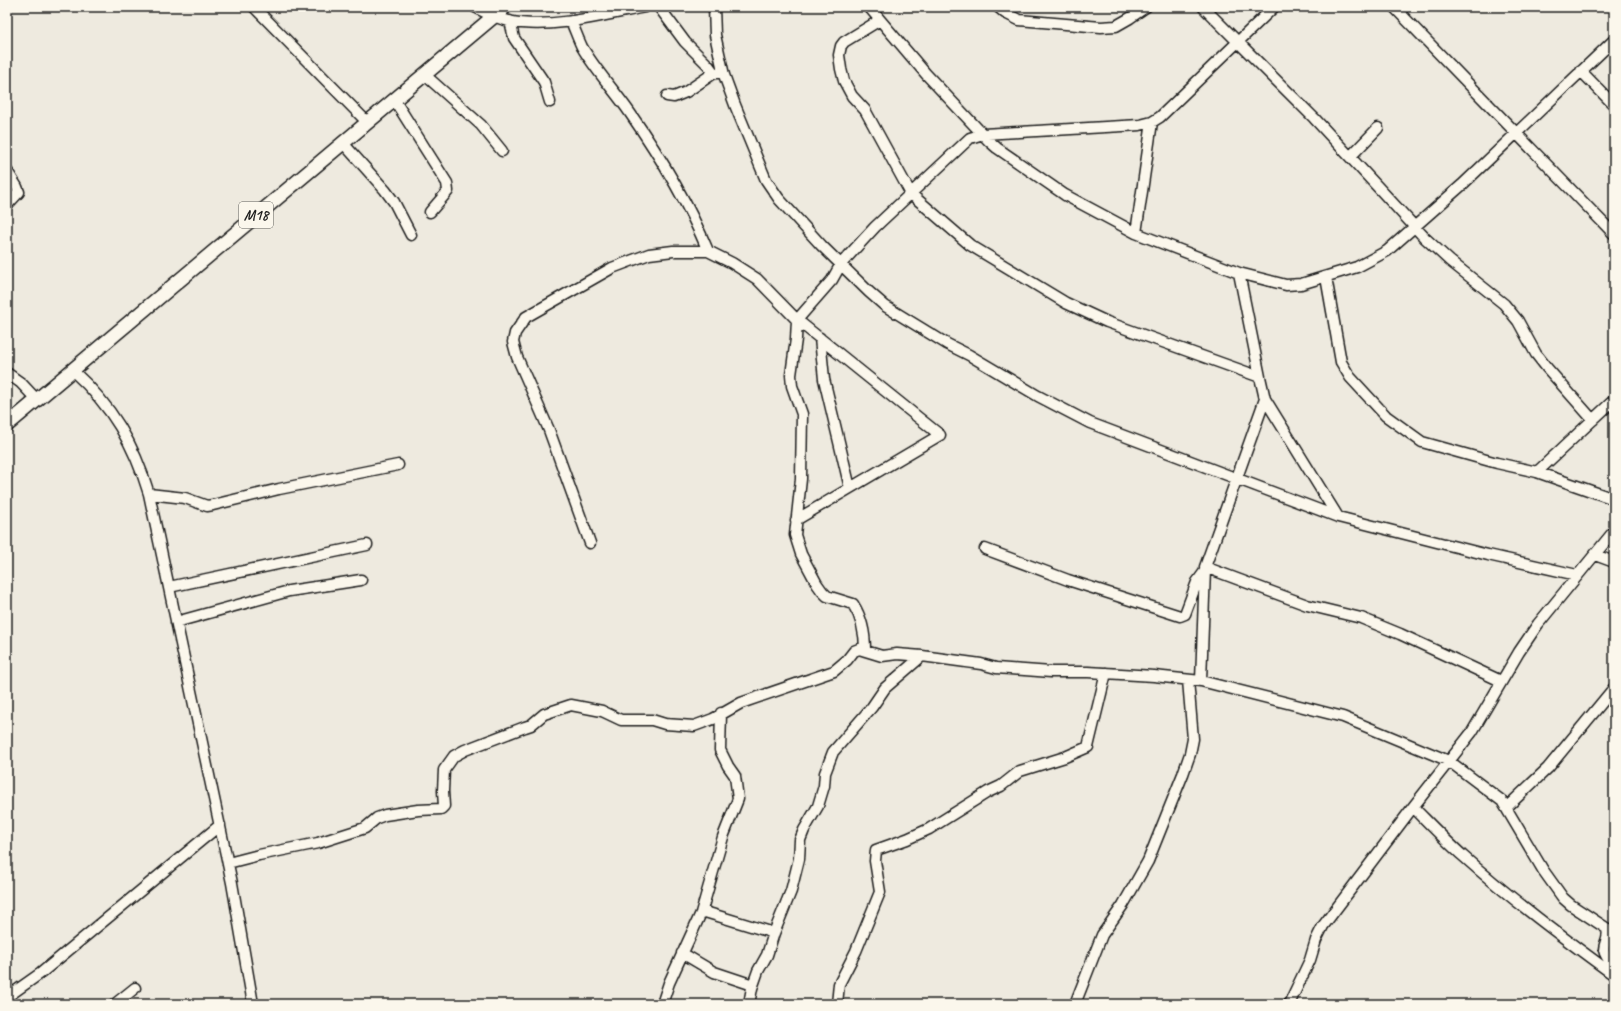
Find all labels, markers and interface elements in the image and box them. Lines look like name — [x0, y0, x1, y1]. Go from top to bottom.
road number: M18 — [239, 202, 273, 228]

